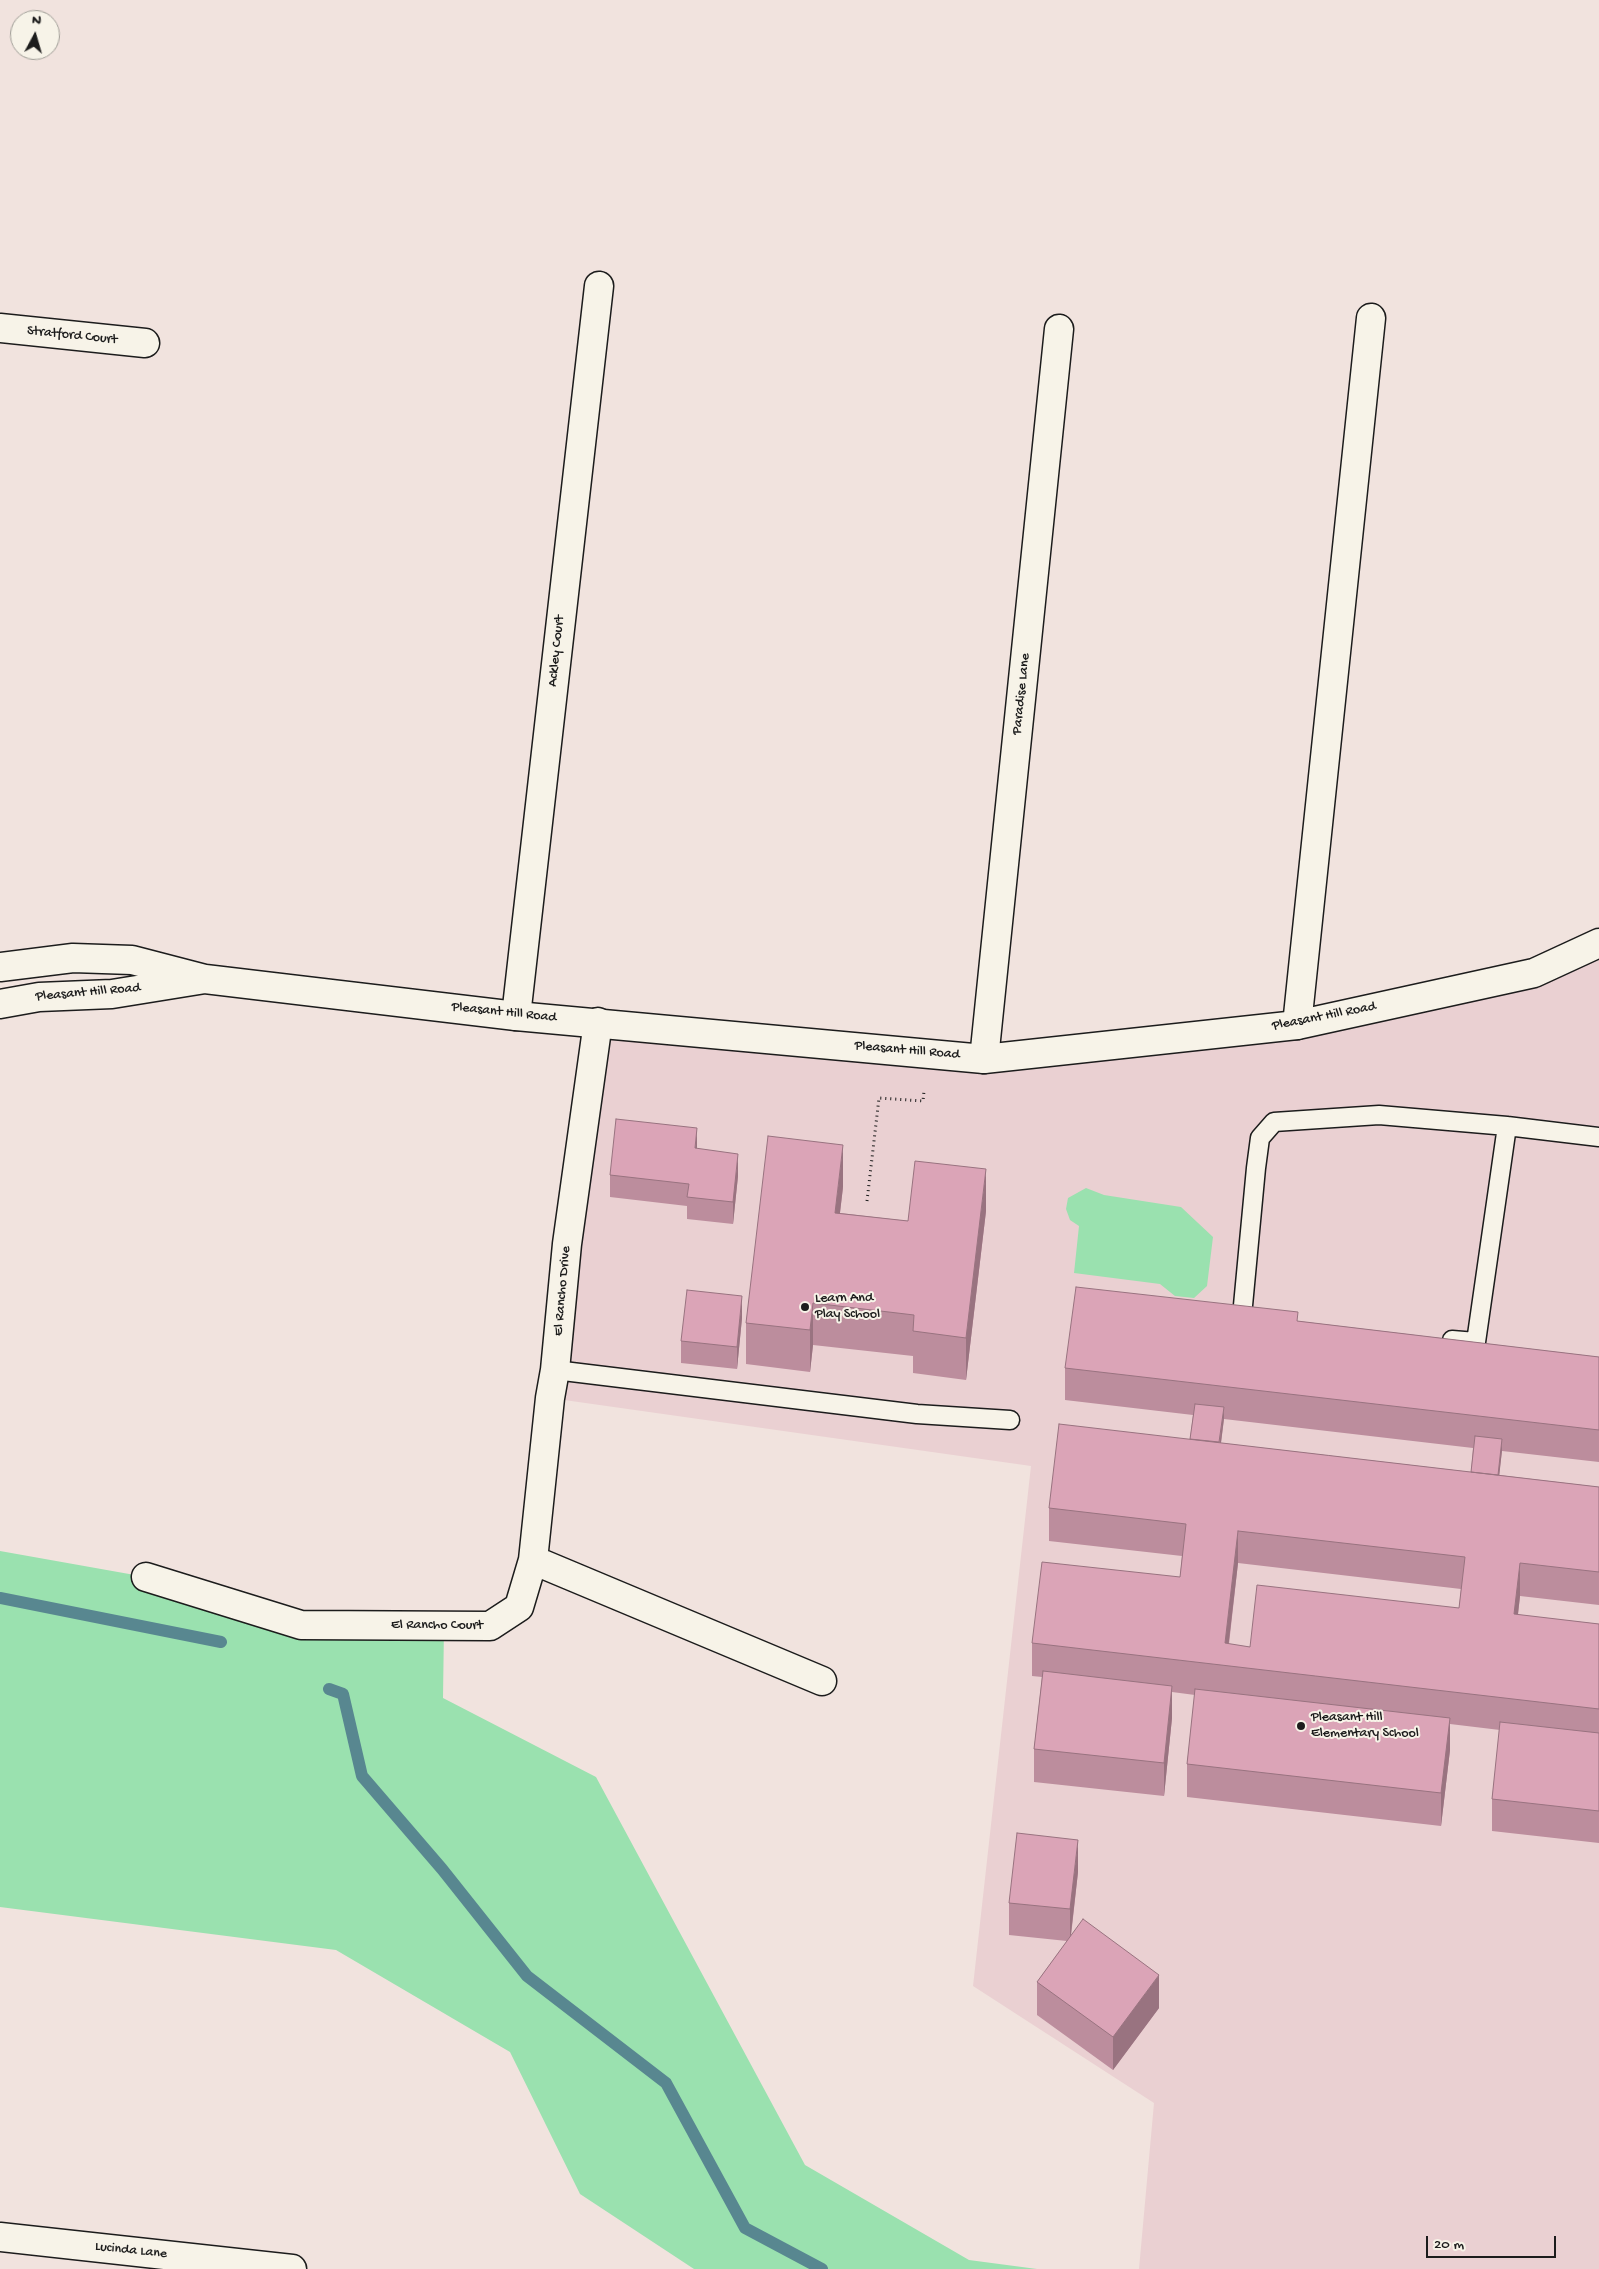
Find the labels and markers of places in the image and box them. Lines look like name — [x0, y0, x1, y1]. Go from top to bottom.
place label: Learn And Play School — [815, 1291, 880, 1324]
marker: Learn And Play School — [799, 1301, 811, 1313]
place label: Pleasant Hill Elementary School — [1311, 1710, 1419, 1742]
marker: Pleasant Hill Elementary School — [1295, 1720, 1307, 1732]

